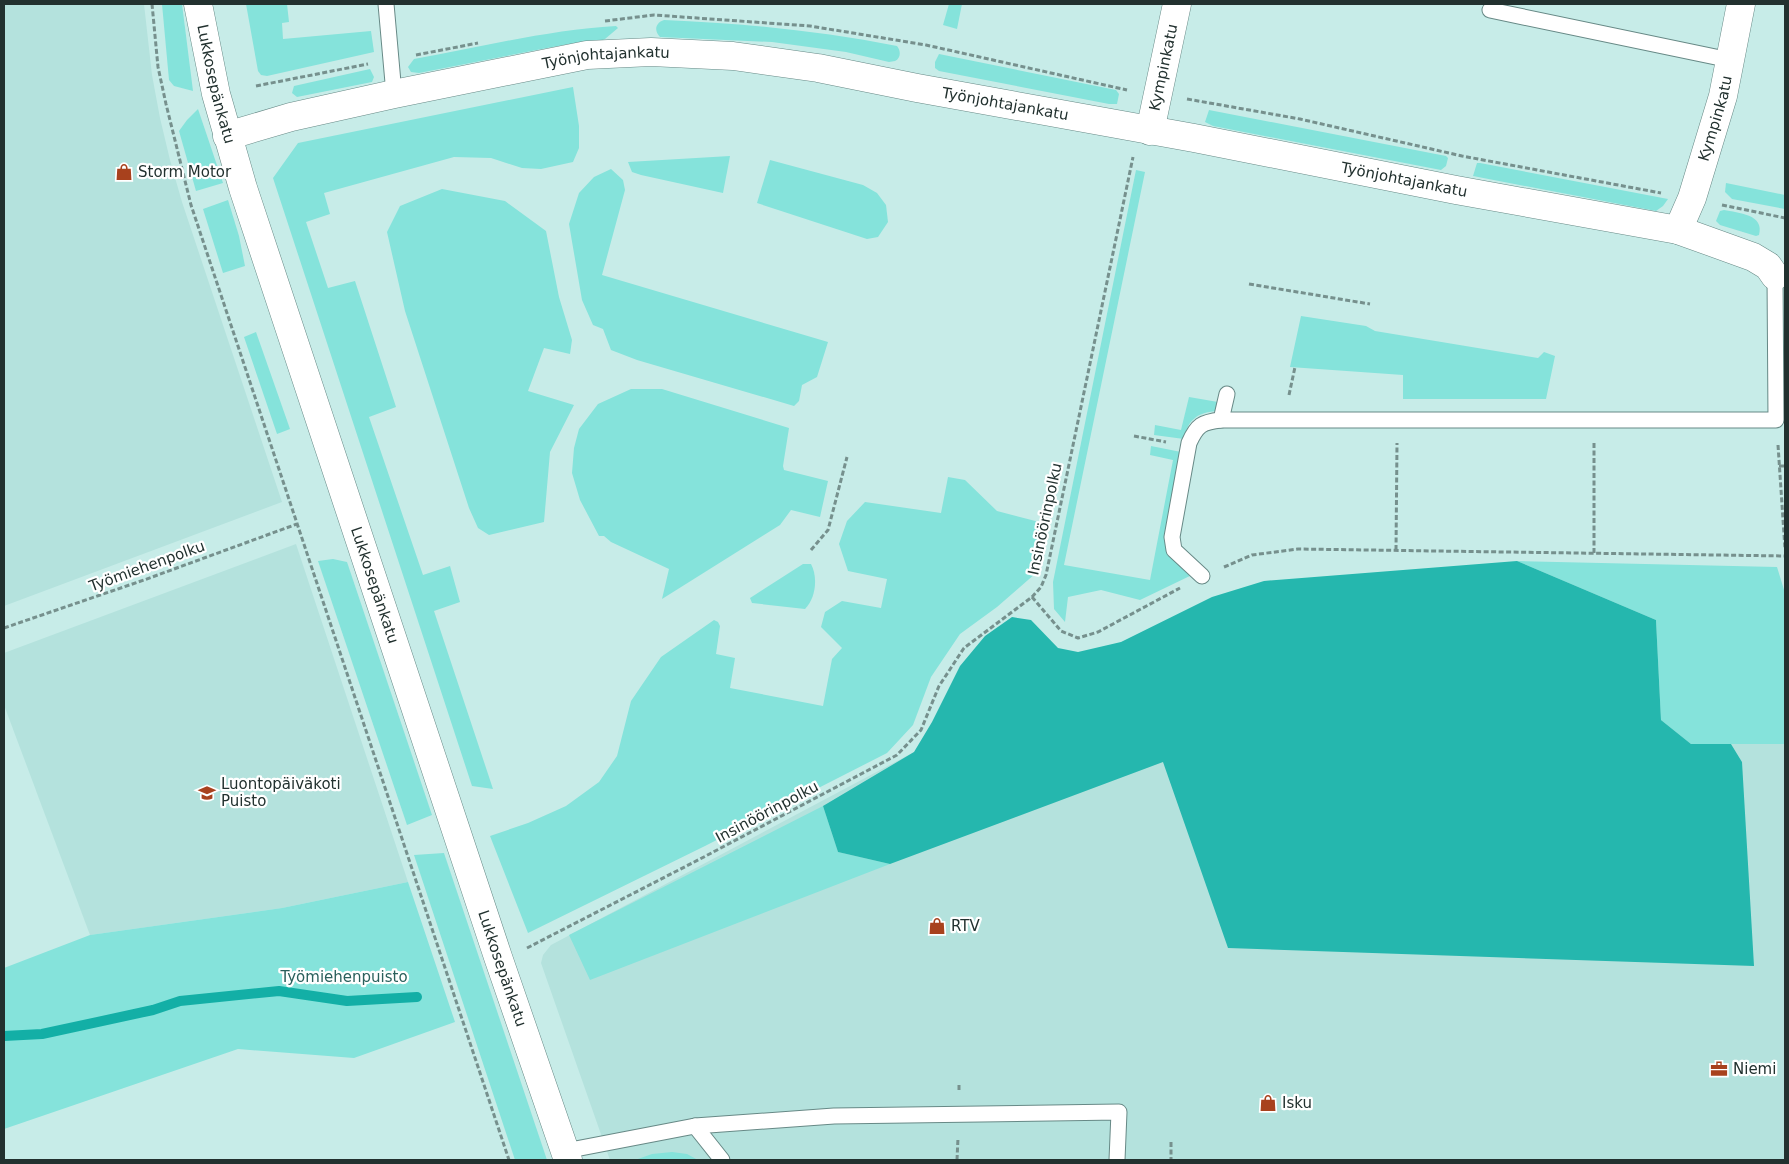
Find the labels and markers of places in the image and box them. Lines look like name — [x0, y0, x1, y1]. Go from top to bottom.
shop icon: Storm Motor — [114, 162, 134, 182]
place label: Storm Motor — [138, 163, 232, 181]
place label: Luontopäiväkoti Puisto — [221, 775, 341, 810]
school or university icon: Luontopäiväkoti Puisto — [197, 783, 217, 803]
shop icon: RTV — [927, 916, 947, 936]
place label: RTV — [951, 917, 980, 935]
office icon: Niemi — [1709, 1059, 1729, 1079]
place label: Niemi — [1733, 1060, 1776, 1078]
shop icon: Isku — [1258, 1093, 1278, 1113]
place label: Isku — [1282, 1094, 1312, 1112]

